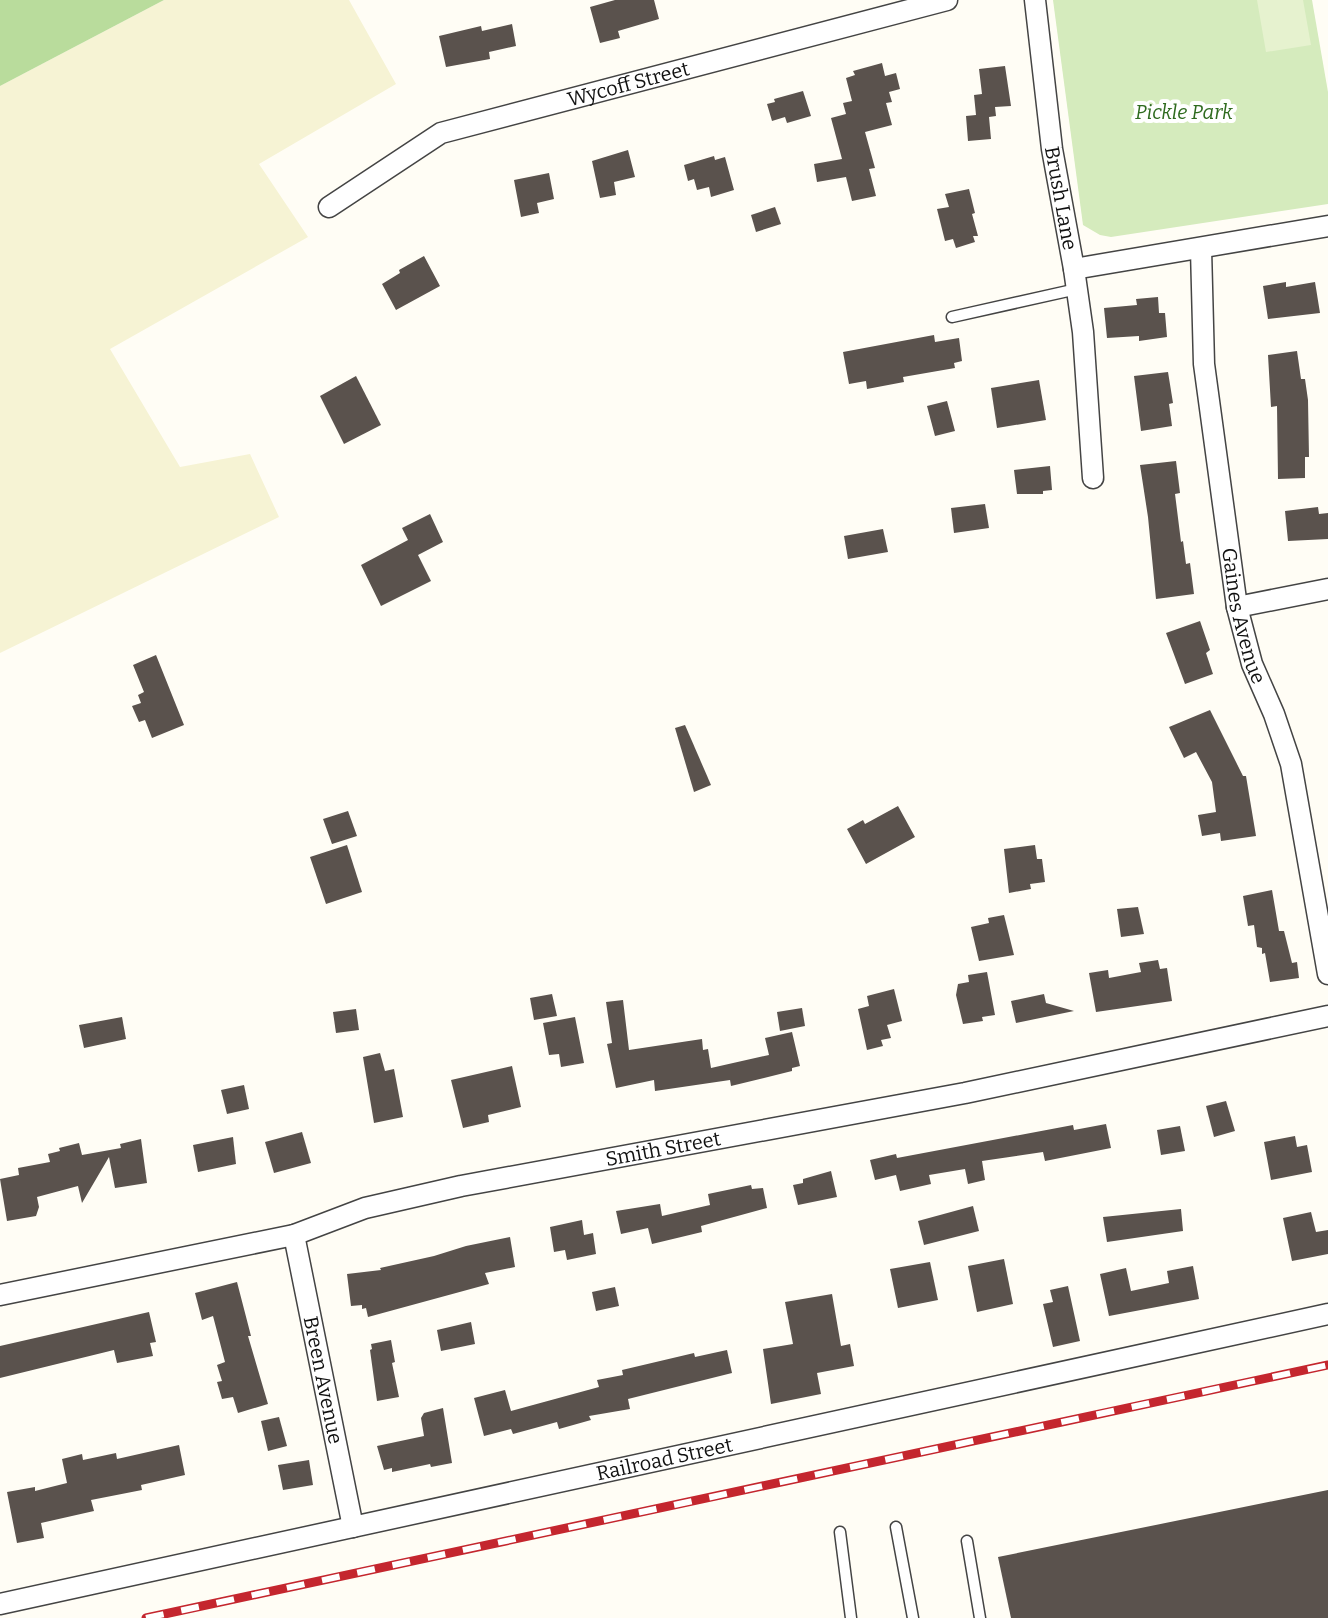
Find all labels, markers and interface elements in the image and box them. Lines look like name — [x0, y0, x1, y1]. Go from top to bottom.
street label: Wycoff Street — [565, 56, 692, 111]
park label: Pickle Park — [1135, 100, 1233, 124]
street label: Brush Lane — [1040, 144, 1082, 252]
street label: Gaines Avenue — [1217, 546, 1271, 687]
street label: Smith Street — [604, 1126, 723, 1171]
street label: Breen Avenue — [299, 1314, 348, 1446]
street label: Railroad Street — [594, 1432, 735, 1485]

